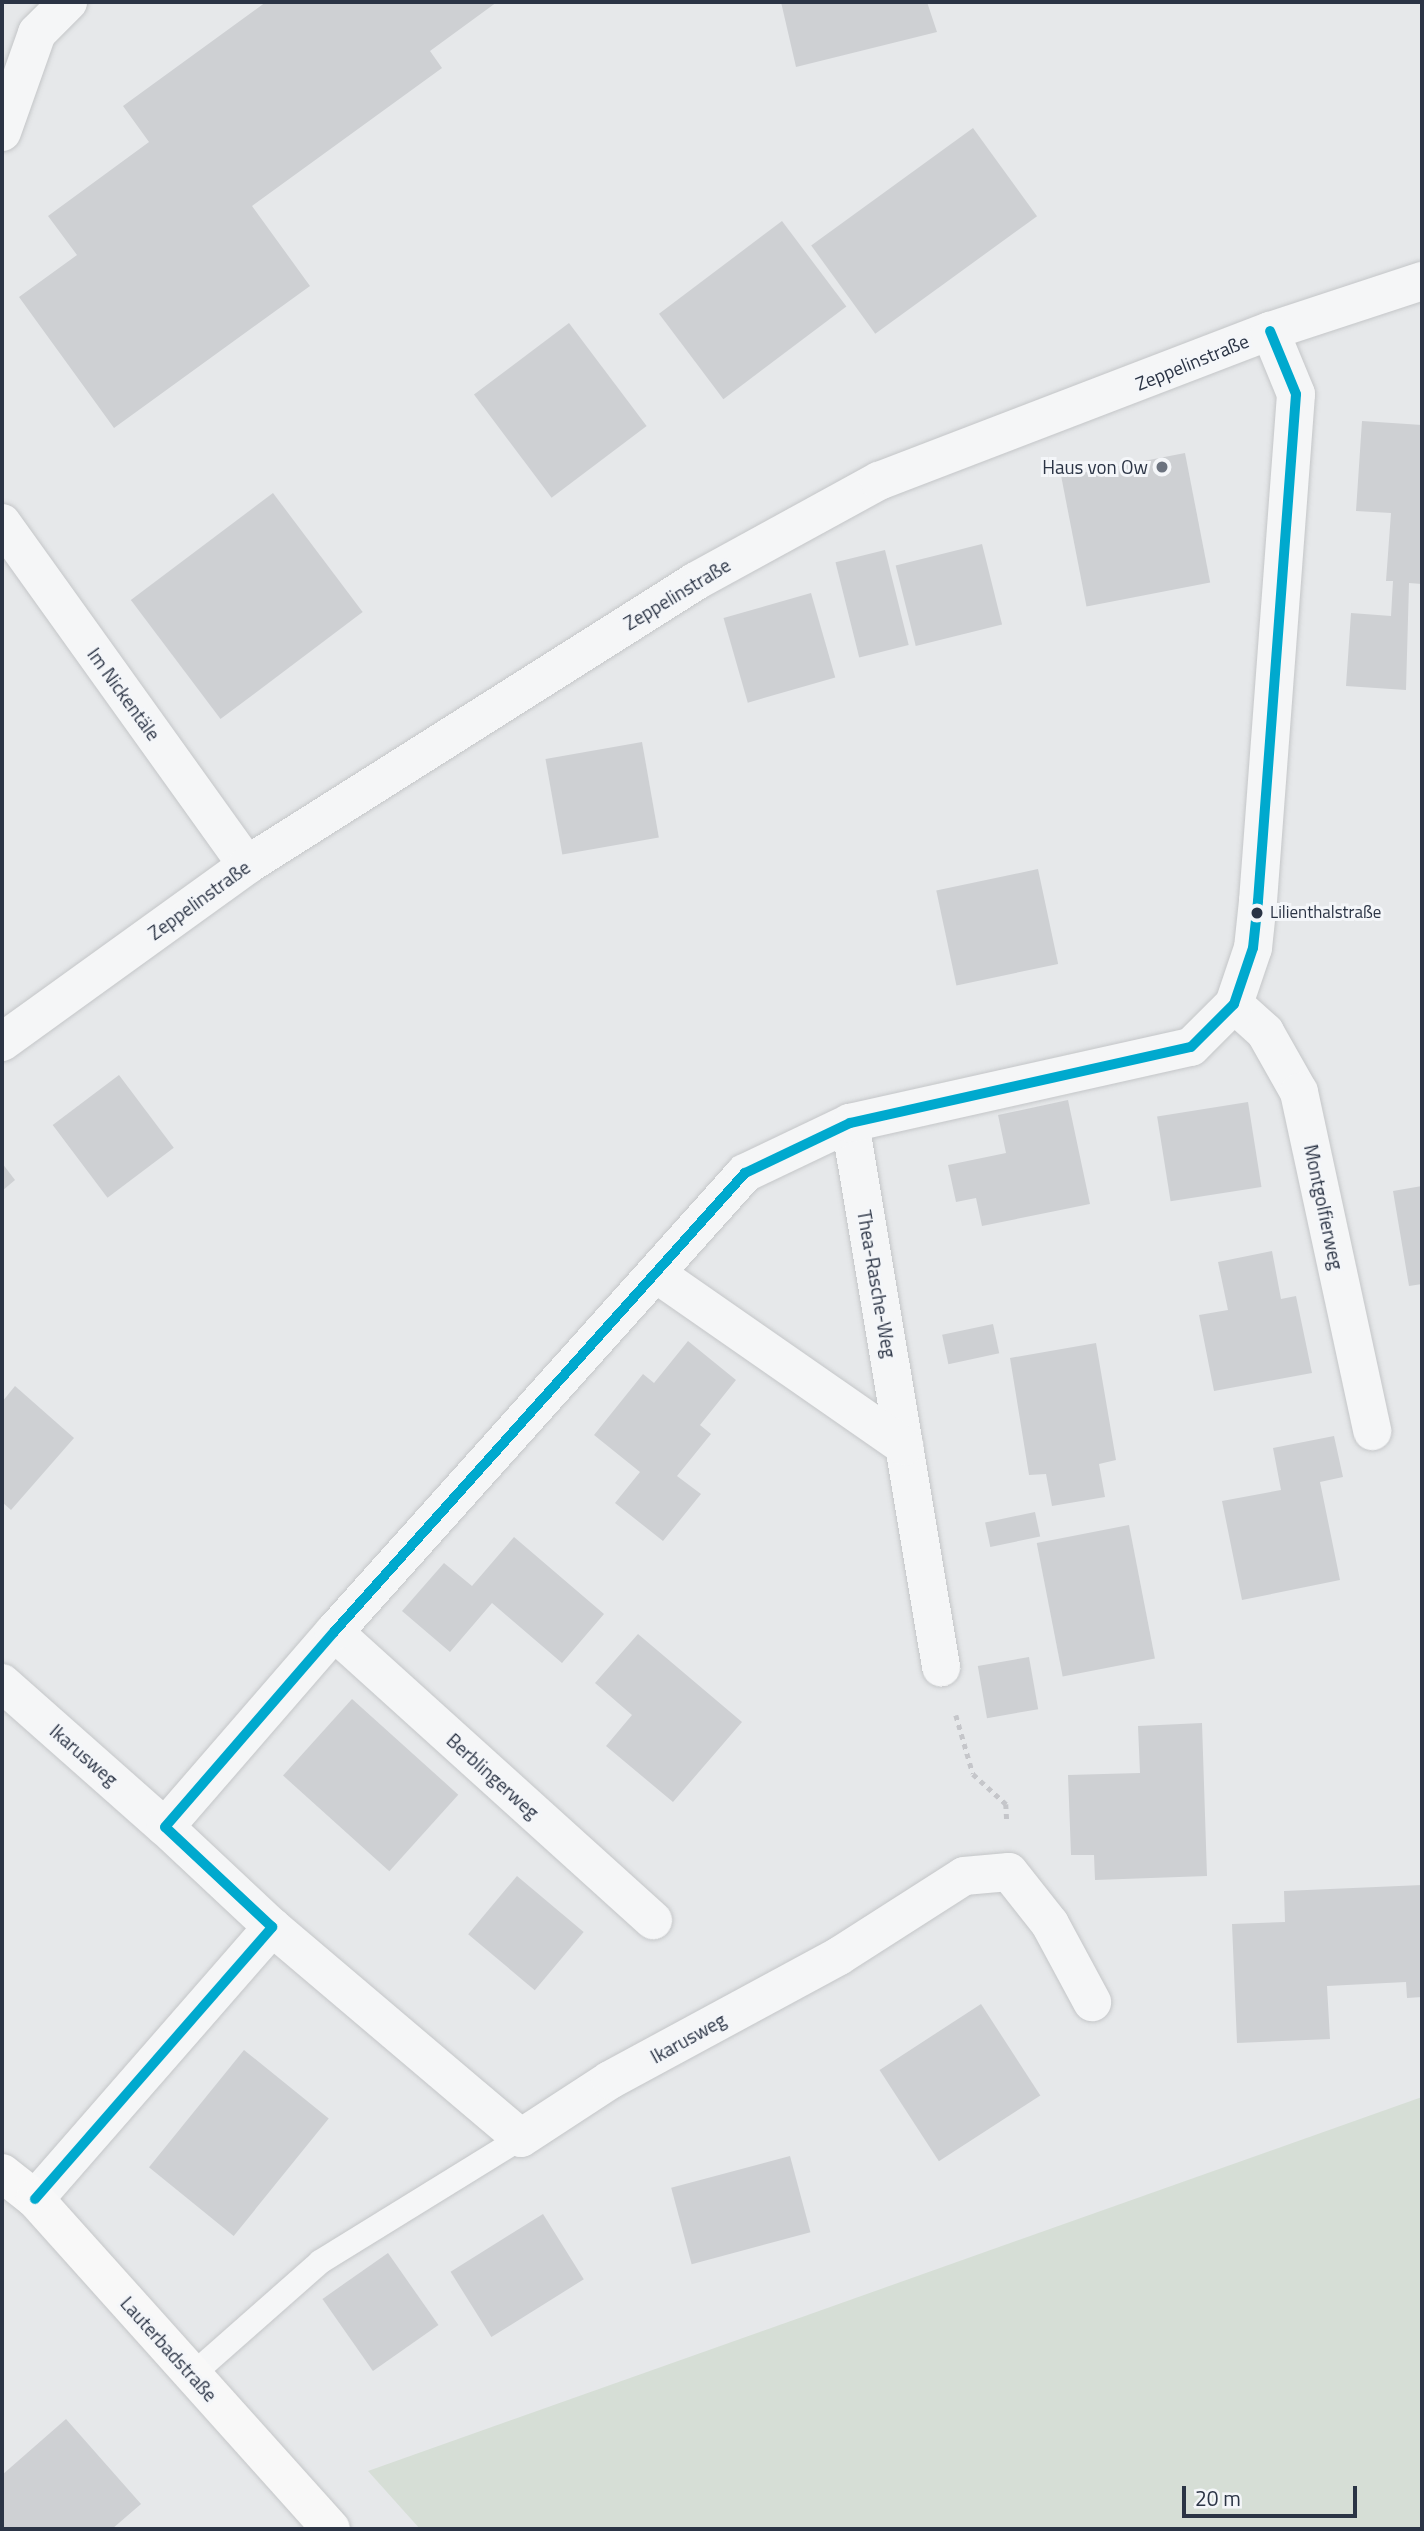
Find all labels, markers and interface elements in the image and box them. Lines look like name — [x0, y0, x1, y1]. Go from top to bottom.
street label: Zeppelinstraße — [1132, 329, 1252, 395]
place label: Haus von Ow — [1042, 456, 1148, 478]
marker: Haus von Ow — [1154, 459, 1170, 475]
street label: Zeppelinstraße — [620, 553, 734, 635]
street label: Im Nickentäle — [83, 643, 165, 745]
street label: Zeppelinstraße — [144, 855, 254, 945]
place label: Lilienthalstraße — [1270, 903, 1381, 923]
marker: Lilienthalstraße — [1250, 906, 1264, 920]
street label: Montgolfierweg — [1300, 1142, 1348, 1272]
street label: Thea-Rasche-Weg — [853, 1208, 901, 1360]
street label: Ikarusweg — [45, 1719, 123, 1791]
street label: Berblingerweg — [442, 1729, 544, 1823]
street label: Ikarusweg — [646, 2008, 730, 2068]
street label: Lauterbadstraße — [116, 2292, 222, 2406]
scale bar — [1186, 2472, 1361, 2516]
text: 20 m — [1195, 2482, 1241, 2514]

